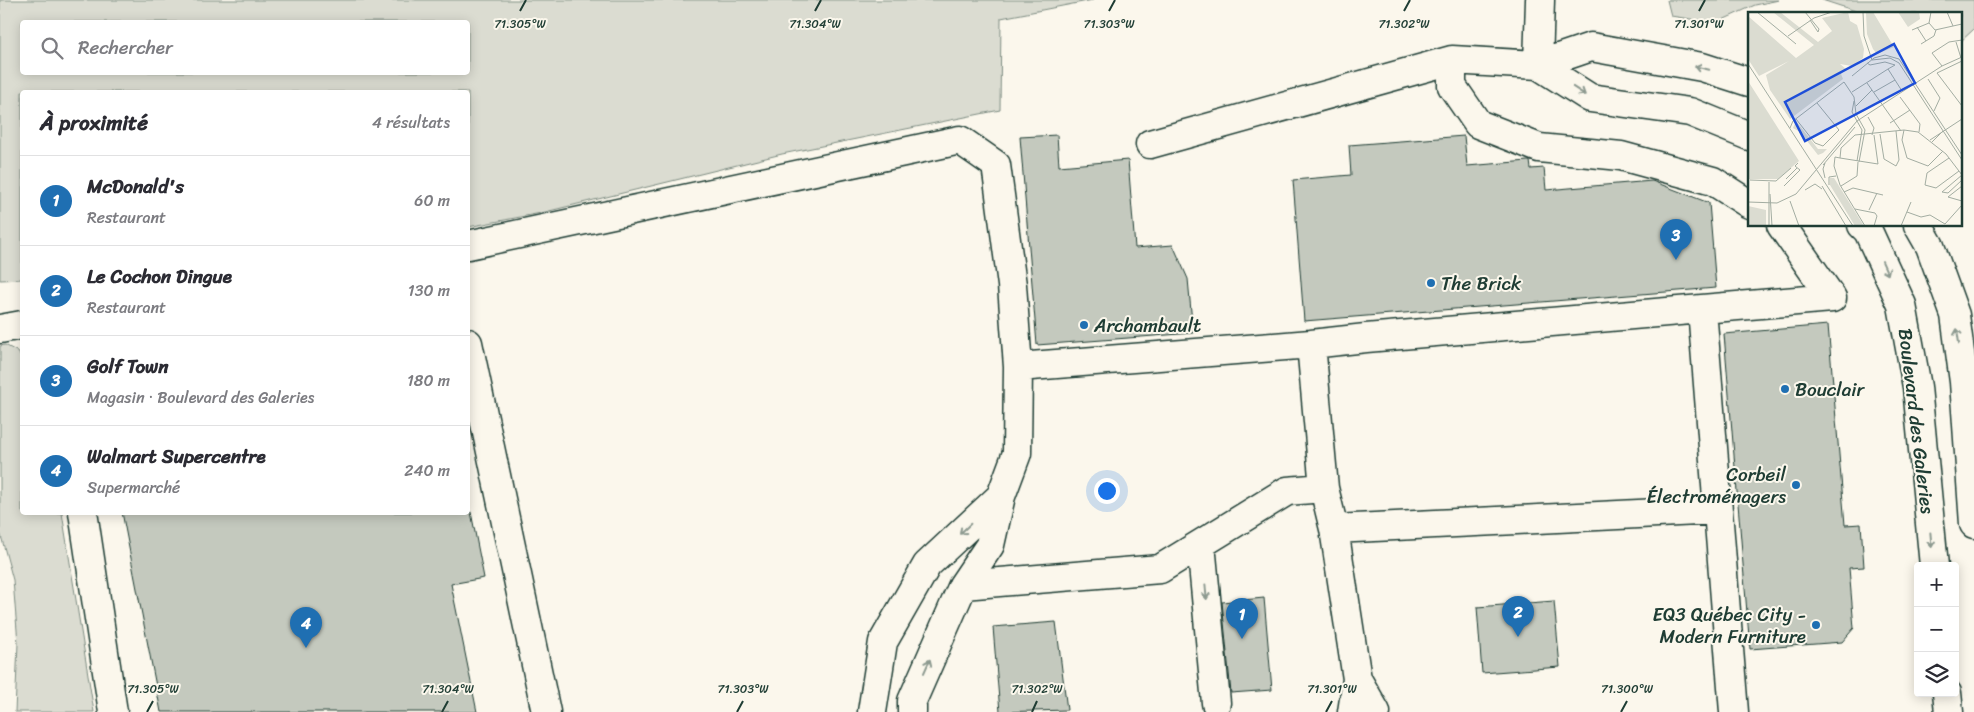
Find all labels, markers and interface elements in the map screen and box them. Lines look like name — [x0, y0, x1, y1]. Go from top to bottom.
inset map — [1748, 12, 1962, 226]
text: 71.305°W — [494, 13, 546, 35]
text: 71.304°W — [789, 13, 842, 35]
text: 71.303°W — [1084, 13, 1135, 35]
text: 71.302°W — [1378, 13, 1430, 35]
text: 71.301°W — [1674, 13, 1724, 35]
search box — [20, 20, 470, 75]
text: Rechercher — [78, 31, 173, 64]
icon: search — [38, 34, 66, 62]
one-way arrow — [1695, 63, 1711, 72]
one-way arrow — [1572, 87, 1586, 97]
text: À proximité — [40, 104, 148, 142]
text: 4 résultats — [372, 108, 450, 137]
text: McDonald's — [87, 170, 184, 203]
text: 1 — [53, 186, 59, 215]
text: 60 m — [414, 186, 450, 215]
text: Restaurant — [87, 203, 166, 232]
pin: 3 — [1660, 219, 1692, 260]
text: Le Cochon Dingue — [87, 260, 232, 293]
one-way arrow — [1880, 260, 1890, 275]
place label: The Brick — [1441, 267, 1522, 300]
text: 2 — [51, 276, 61, 305]
text: 130 m — [408, 276, 450, 305]
marker: The Brick — [1425, 277, 1437, 289]
text: Restaurant — [87, 293, 166, 322]
place label: Archambault — [1093, 309, 1201, 342]
marker: Archambault — [1078, 319, 1090, 331]
street label: Boulevard des Galeries — [1889, 326, 1944, 516]
one-way arrow — [1952, 329, 1962, 345]
text: Golf Town — [87, 350, 169, 383]
text: 3 — [52, 366, 60, 395]
text: 180 m — [407, 366, 450, 395]
place label: Bouclair — [1795, 373, 1866, 406]
text: Magasin · Boulevard des Galeries — [87, 383, 314, 412]
marker: Bouclair — [1779, 383, 1791, 395]
text: Walmart Supercentre — [87, 440, 266, 473]
text: 4 — [51, 456, 61, 485]
text: 240 m — [404, 456, 450, 485]
place label: Corbeil Électroménagers — [1647, 458, 1787, 513]
text: Supermarché — [87, 473, 180, 502]
your location — [1094, 478, 1120, 504]
marker: Corbeil Électroménagers — [1790, 479, 1802, 491]
one-way arrow — [959, 523, 972, 535]
one-way arrow — [1927, 531, 1936, 547]
map controls — [1914, 562, 1959, 697]
button: + — [1914, 562, 1959, 607]
one-way arrow — [1201, 584, 1211, 600]
pin: 2 — [1502, 596, 1534, 637]
pin: 1 — [1226, 598, 1258, 639]
place label: EQ3 Québec City - Modern Furniture — [1653, 598, 1806, 653]
pin: 4 — [290, 607, 322, 648]
button: − — [1914, 607, 1959, 652]
marker: EQ3 Québec City - Modern Furniture — [1810, 619, 1822, 631]
button: layers — [1914, 652, 1959, 697]
one-way arrow — [923, 659, 933, 674]
text: 71.305°W — [127, 678, 179, 700]
text: 71.304°W — [422, 678, 475, 700]
text: 71.303°W — [718, 678, 769, 700]
text: 71.302°W — [1011, 678, 1063, 700]
text: 71.301°W — [1307, 678, 1357, 700]
text: 71.300°W — [1601, 678, 1654, 700]

